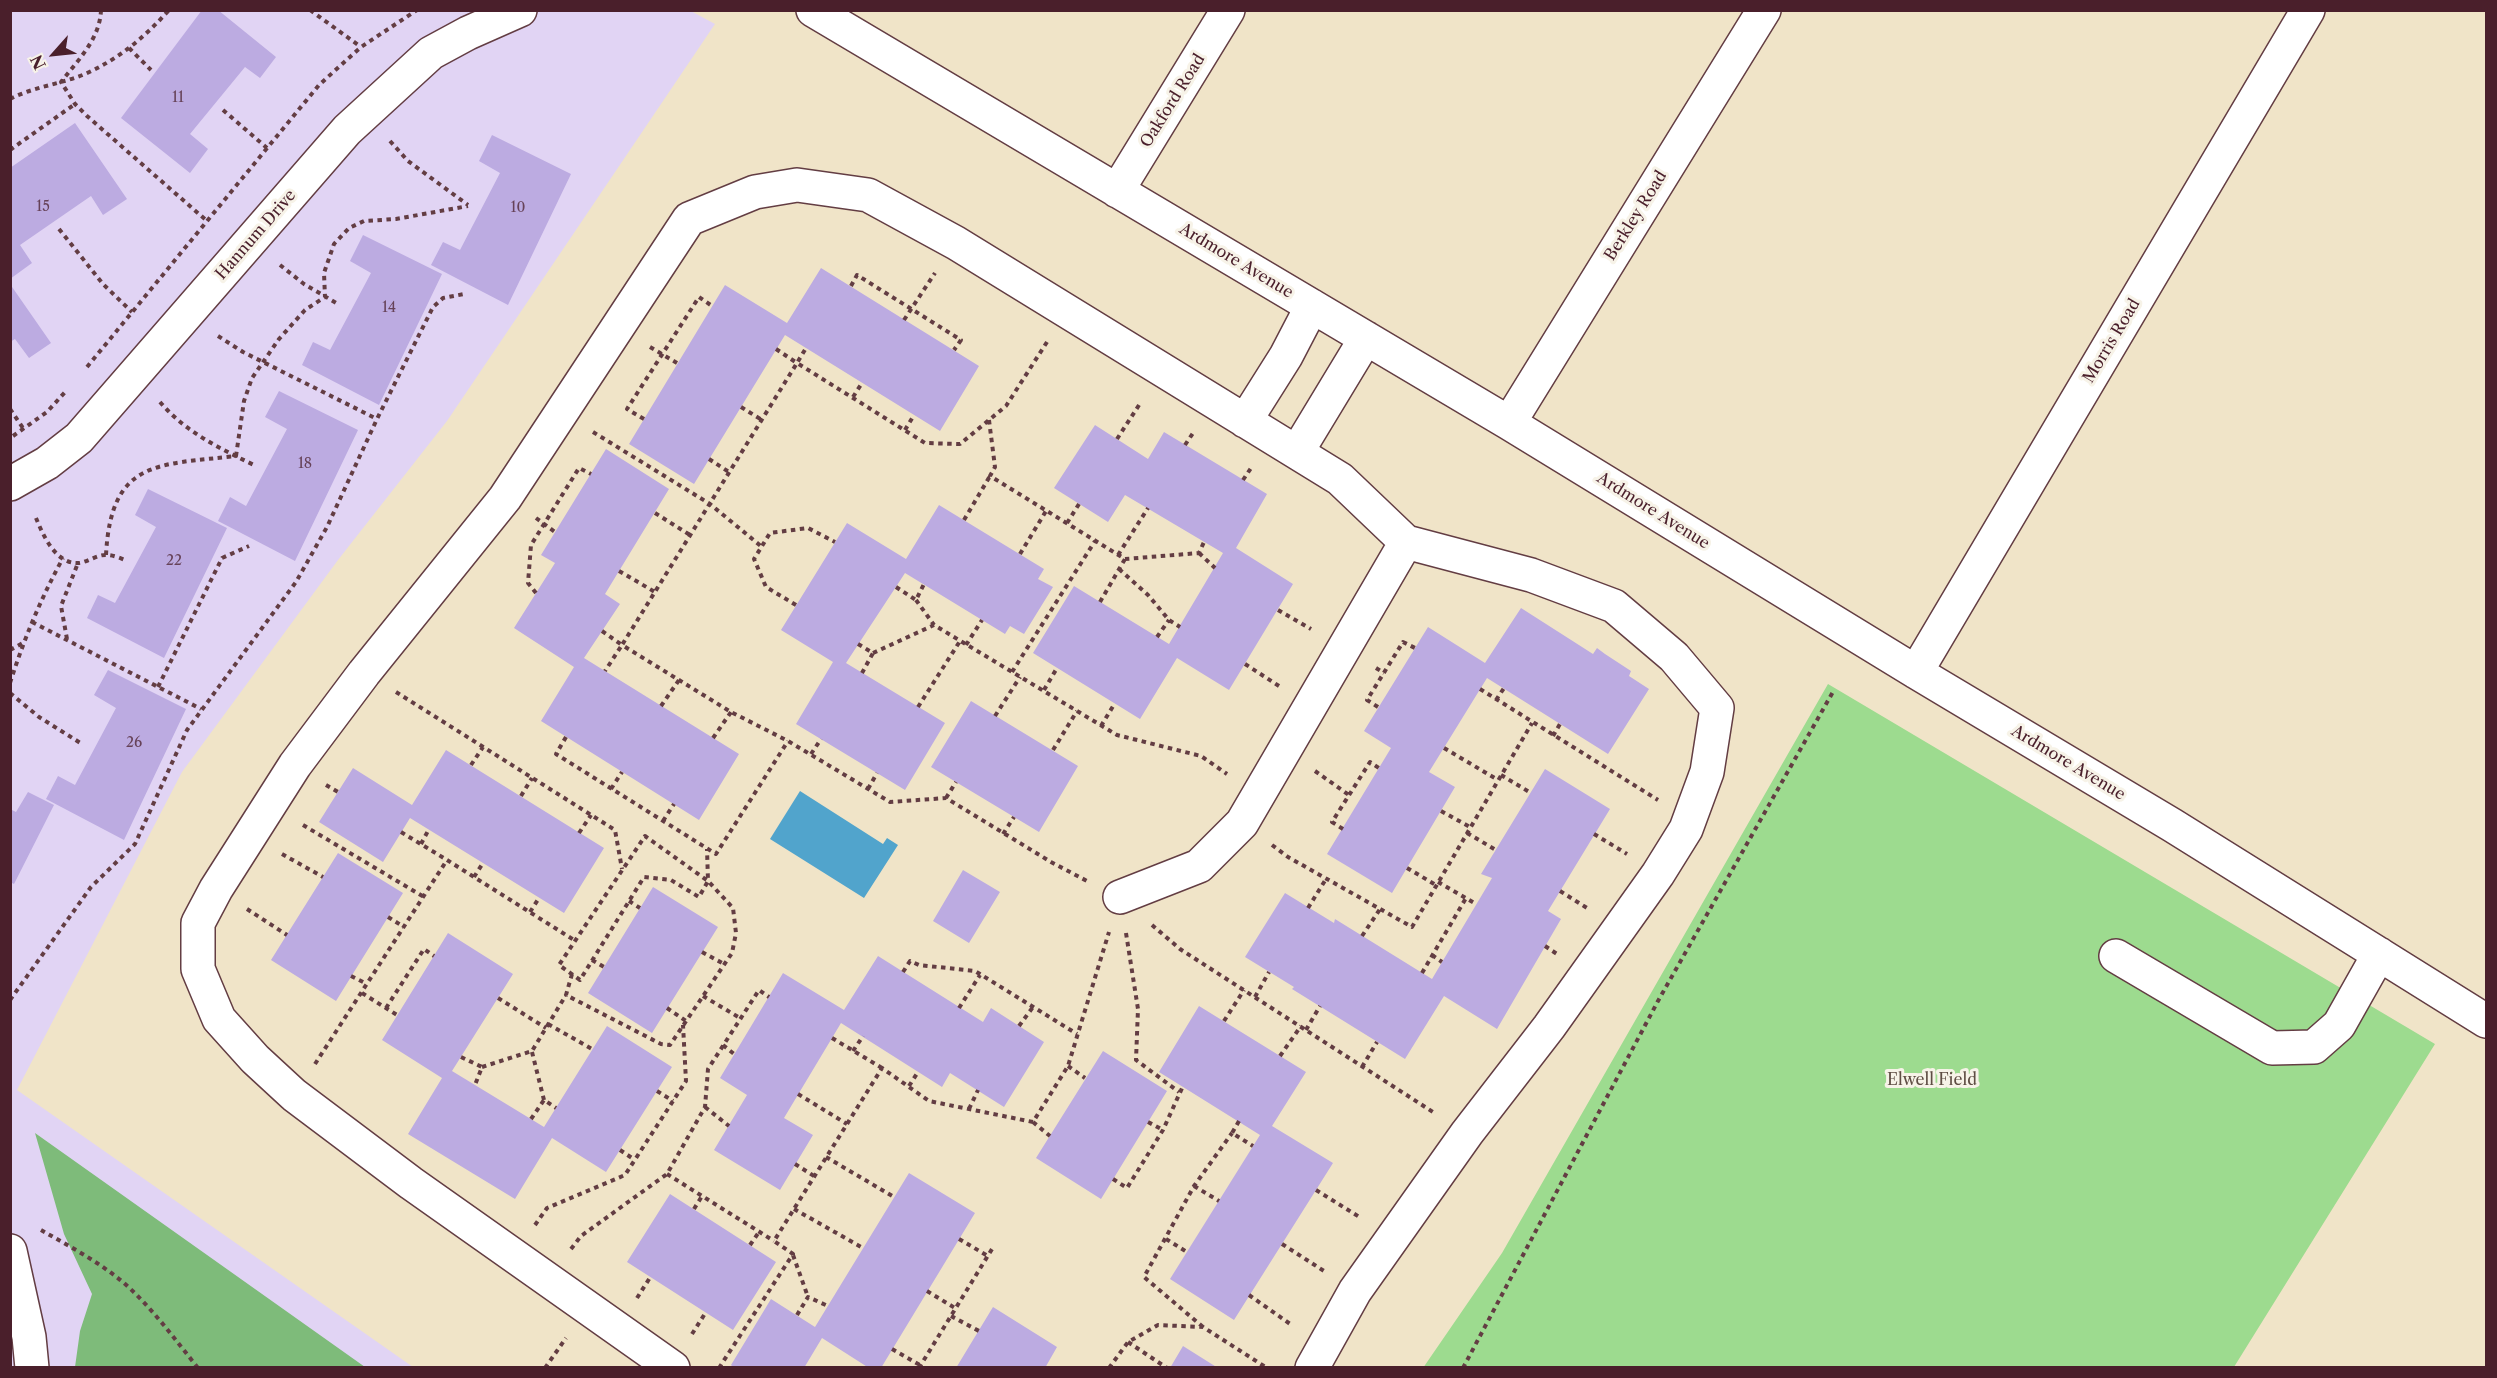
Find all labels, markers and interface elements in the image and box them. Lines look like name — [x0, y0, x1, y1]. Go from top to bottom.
north arrow — [24, 24, 84, 84]
text: N — [26, 51, 50, 73]
street label: Oakford Road — [1137, 51, 1209, 151]
house number: 11 — [172, 90, 184, 106]
street label: Berkley Road — [1601, 168, 1671, 264]
street label: Hannum Drive — [212, 186, 300, 284]
house number: 15 — [36, 199, 50, 215]
house number: 10 — [511, 200, 525, 216]
street label: Ardmore Avenue — [1176, 219, 1296, 303]
street label: Morris Road — [2079, 295, 2145, 387]
house number: 14 — [382, 300, 396, 316]
house number: 18 — [298, 456, 312, 472]
street label: Ardmore Avenue — [1593, 469, 1713, 553]
house number: 22 — [166, 553, 182, 569]
street label: Ardmore Avenue — [2008, 721, 2128, 805]
house number: 26 — [126, 735, 142, 751]
park label: Elwell Field — [1887, 1070, 1977, 1090]

